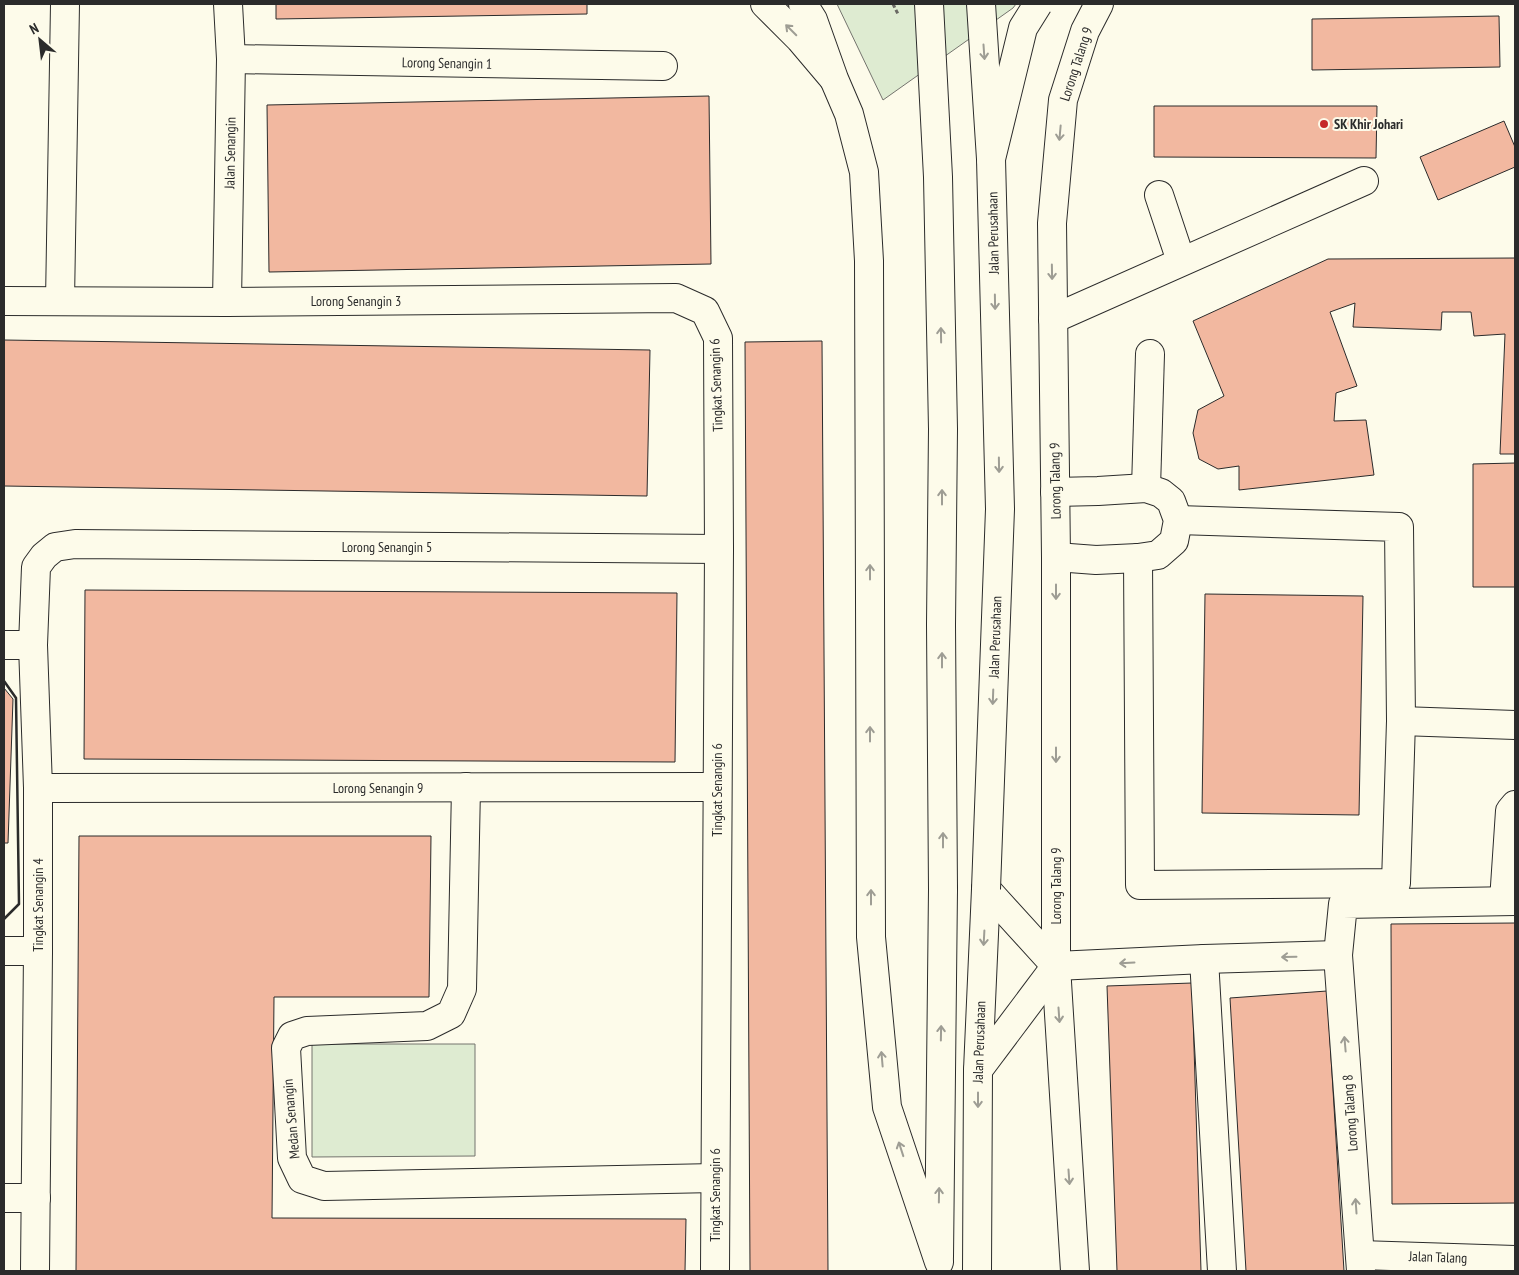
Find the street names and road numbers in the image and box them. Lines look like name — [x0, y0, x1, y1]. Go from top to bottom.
street label: Lorong Talang 9 — [1056, 25, 1096, 103]
street label: Lorong Senangin 1 — [402, 53, 492, 73]
street label: Jalan Senangin — [220, 117, 240, 190]
street label: Jalan Perusahaan — [983, 192, 1003, 275]
street label: Lorong Senangin 3 — [311, 292, 401, 310]
street label: Tingkat Senangin 6 — [705, 338, 727, 432]
street label: Lorong Talang 9 — [1045, 442, 1065, 520]
street label: Lorong Senangin 5 — [342, 538, 432, 556]
street label: Jalan Perusahaan — [985, 596, 1005, 679]
street label: Tingkat Senangin 6 — [708, 743, 726, 837]
street label: Lorong Senangin 9 — [333, 779, 423, 797]
street label: Lorong Talang 9 — [1047, 848, 1065, 924]
street label: Tingkat Senangin 4 — [29, 858, 47, 952]
street label: Jalan Perusahaan — [969, 1001, 989, 1084]
street label: Lorong Talang 8 — [1338, 1074, 1362, 1152]
street label: Medan Senangin — [279, 1078, 303, 1160]
street label: Tingkat Senangin 6 — [706, 1148, 724, 1242]
street label: Jalan Talang — [1408, 1247, 1467, 1267]

